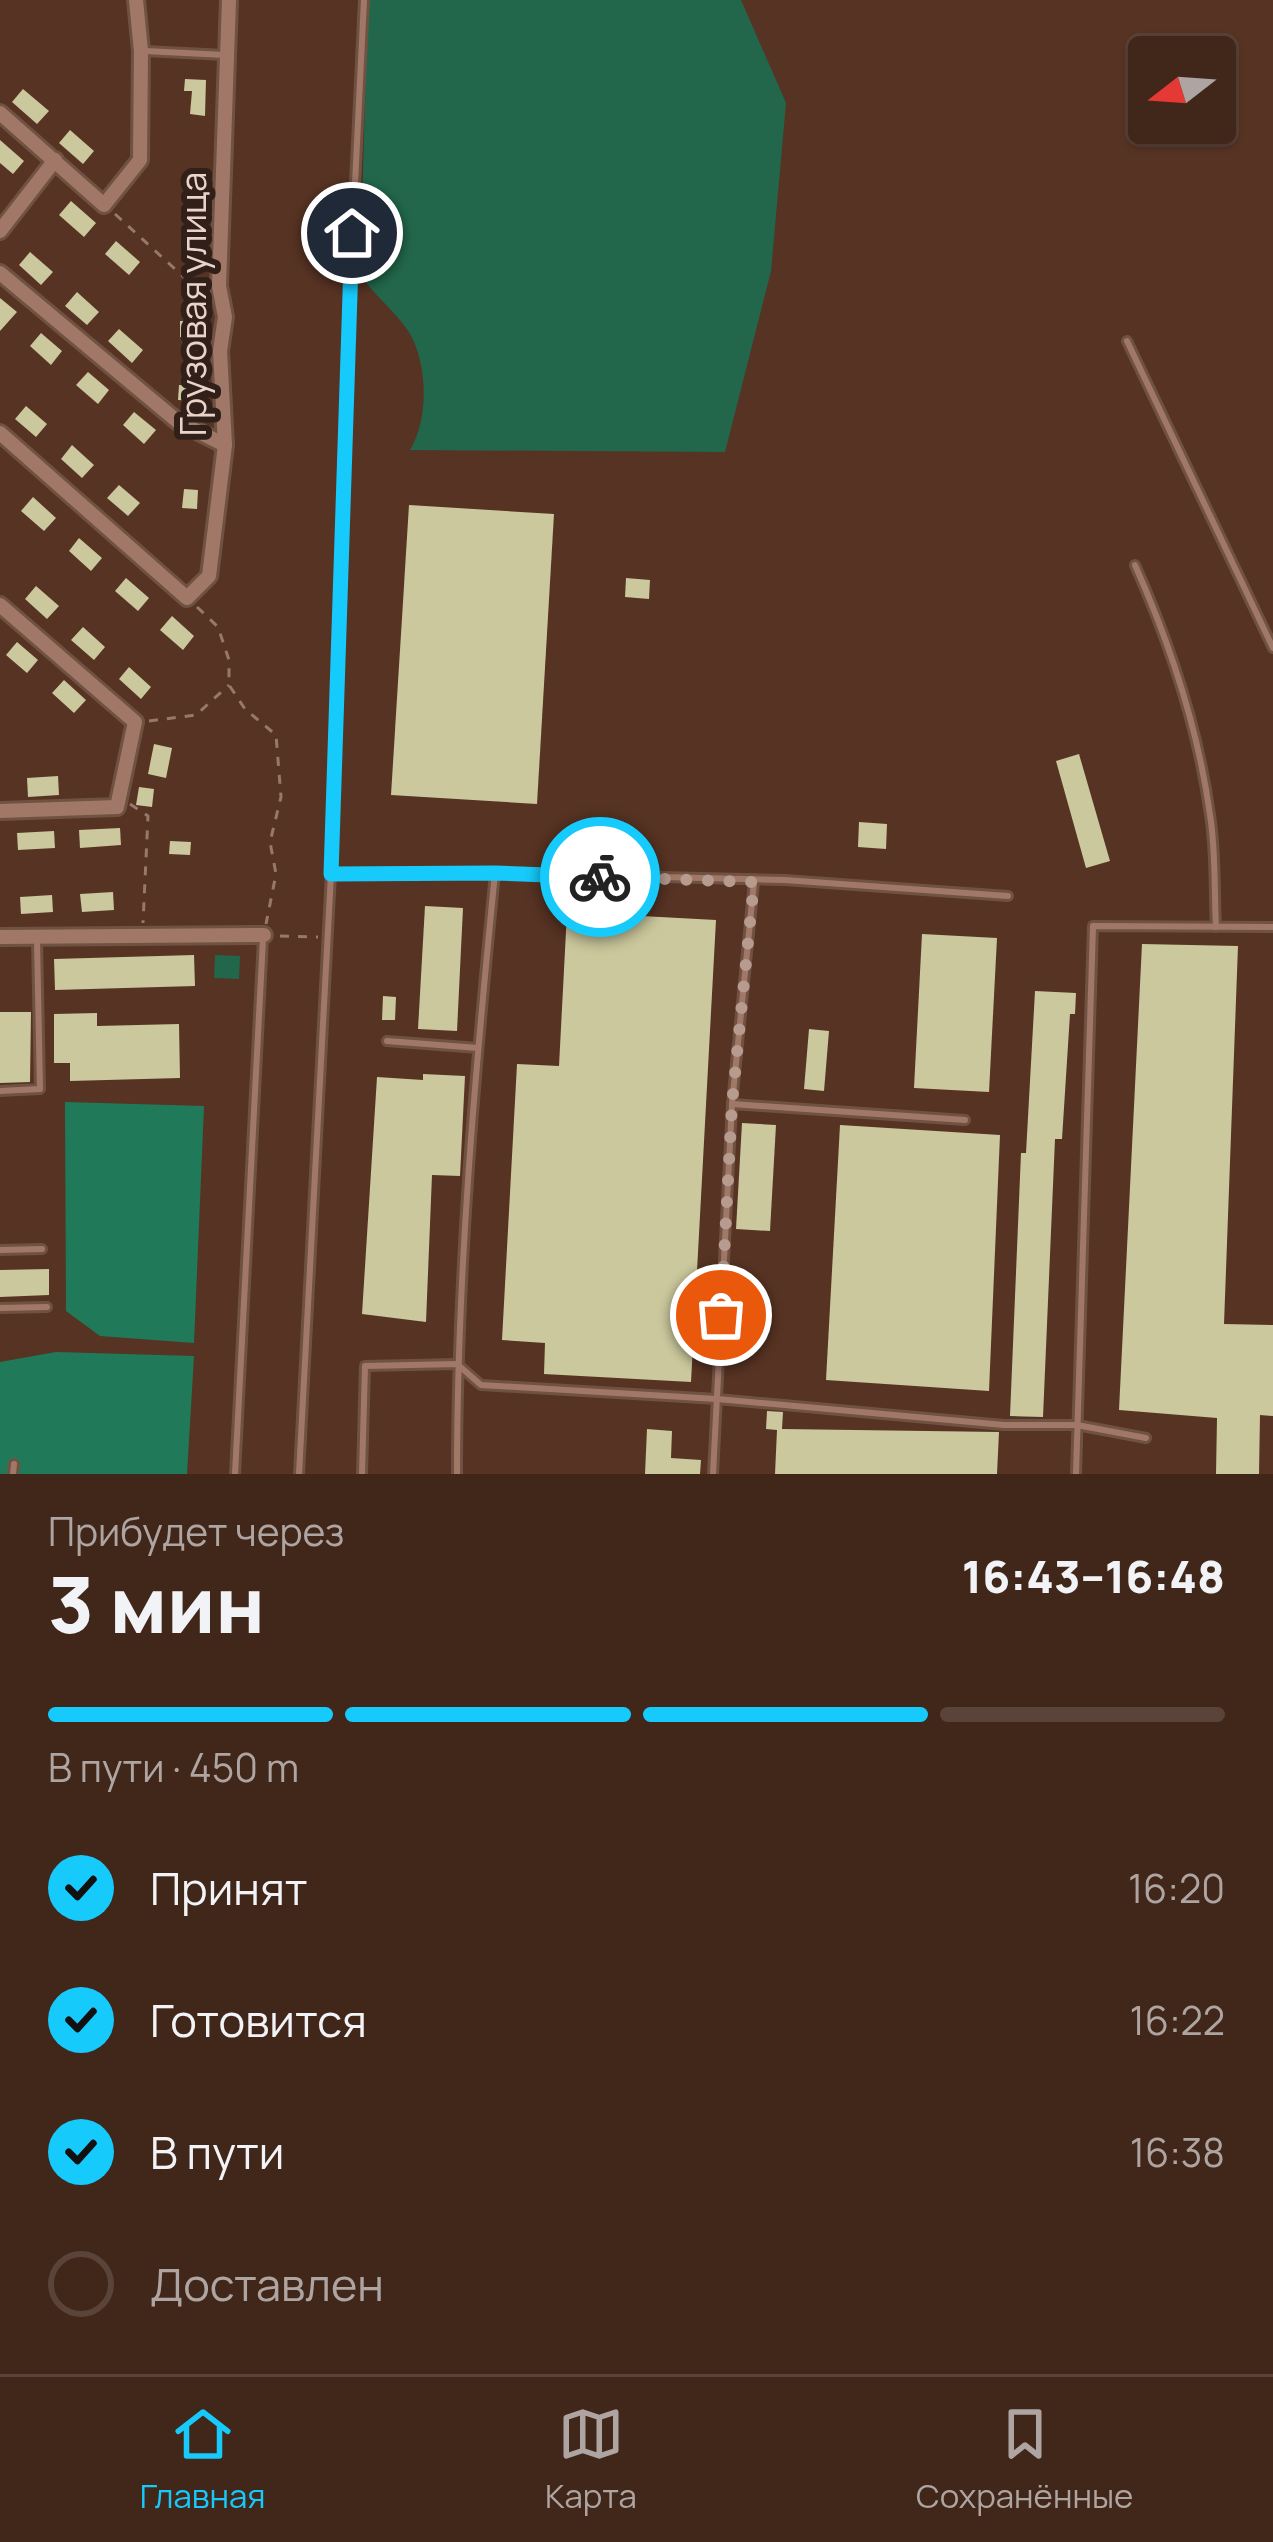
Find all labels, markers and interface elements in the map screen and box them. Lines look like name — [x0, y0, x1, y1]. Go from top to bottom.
north arrow — [1128, 36, 1236, 144]
map controls — [1128, 36, 1236, 144]
street label: Грузовая улица — [168, 172, 217, 436]
pin — [301, 182, 403, 284]
icon: home — [319, 200, 385, 266]
courier — [540, 817, 660, 937]
icon: bike — [567, 844, 633, 910]
pin — [670, 1264, 772, 1366]
icon: bag — [688, 1282, 754, 1348]
text: Прибудет через — [48, 1504, 344, 1558]
text: 16:43–16:48 — [962, 1545, 1225, 1607]
text: 3 мин — [48, 1550, 265, 1656]
text: В пути · 450 m — [48, 1740, 299, 1794]
icon: check — [48, 1855, 114, 1921]
text: Принят — [150, 1857, 308, 1919]
text: 16:20 — [1128, 1861, 1225, 1915]
icon: check — [48, 1987, 114, 2053]
text: Готовится — [150, 1989, 367, 2051]
text: 16:22 — [1129, 1993, 1225, 2047]
icon: check — [48, 2119, 114, 2185]
text: В пути — [150, 2121, 284, 2183]
text: 16:38 — [1130, 2125, 1225, 2179]
text: Доставлен — [150, 2253, 384, 2315]
tab: Главная — [140, 2401, 266, 2518]
tab: Карта — [545, 2401, 637, 2518]
tab: Сохранённые — [916, 2401, 1133, 2518]

